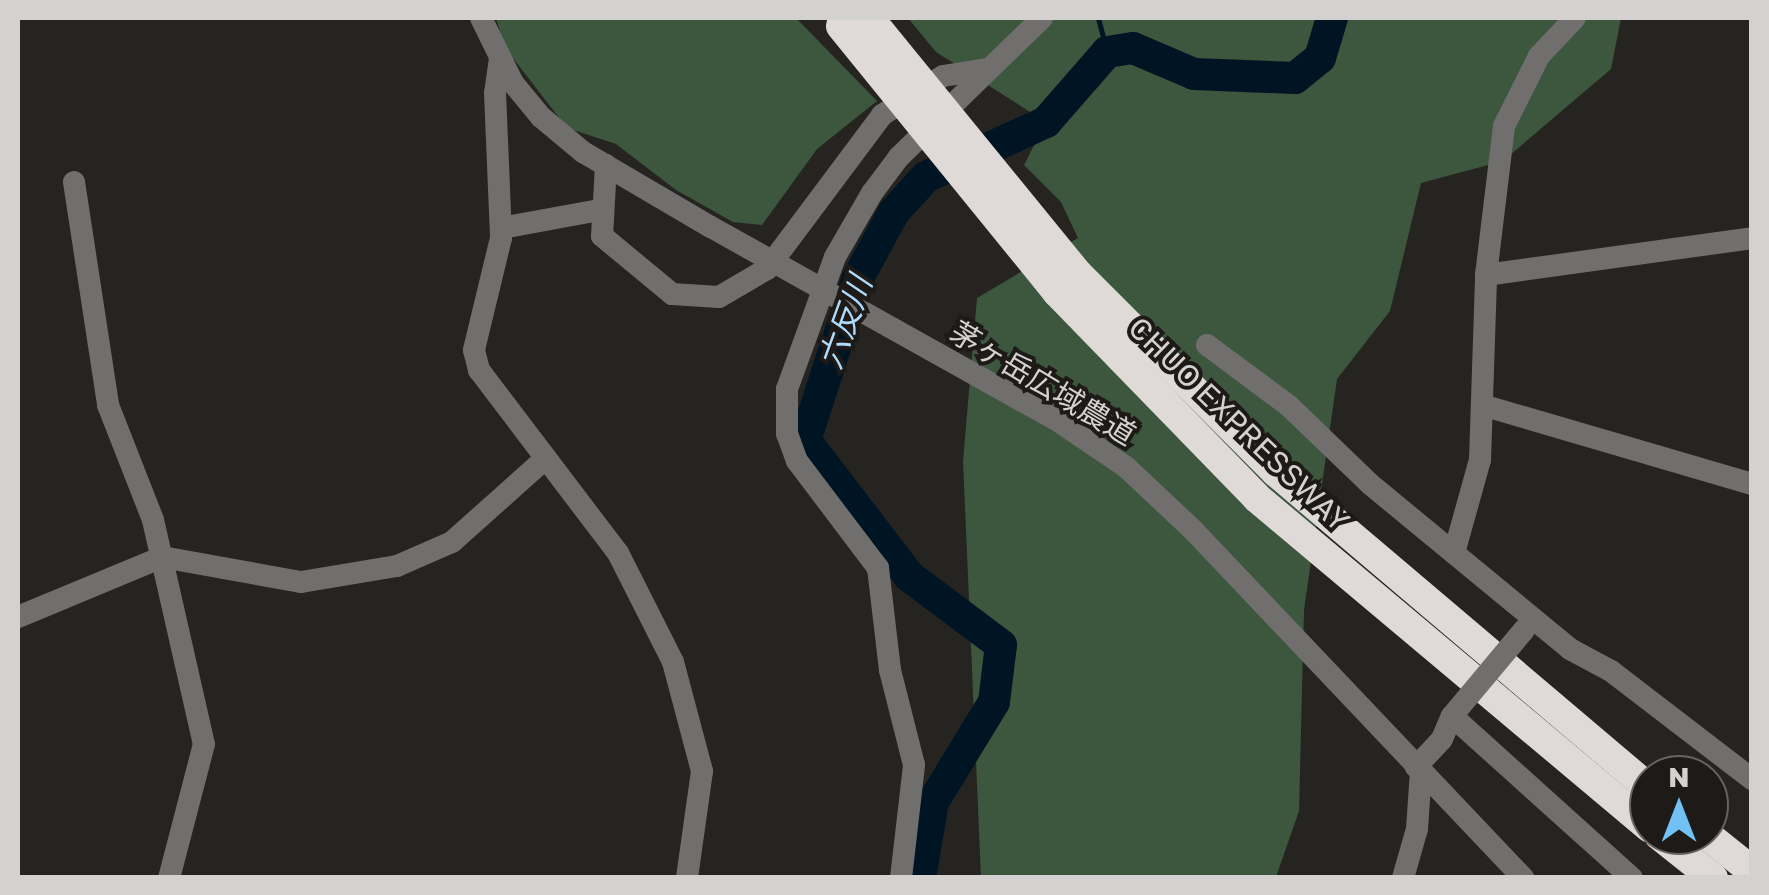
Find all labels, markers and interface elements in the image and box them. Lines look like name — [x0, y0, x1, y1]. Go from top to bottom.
water label: 六反川 — [811, 270, 879, 374]
street label: CHUO EXPRESSWAY — [1121, 309, 1357, 539]
street label: 茅ヶ岳広域農道 — [944, 313, 1142, 453]
north arrow — [1629, 755, 1729, 855]
text: N — [1668, 760, 1690, 793]

